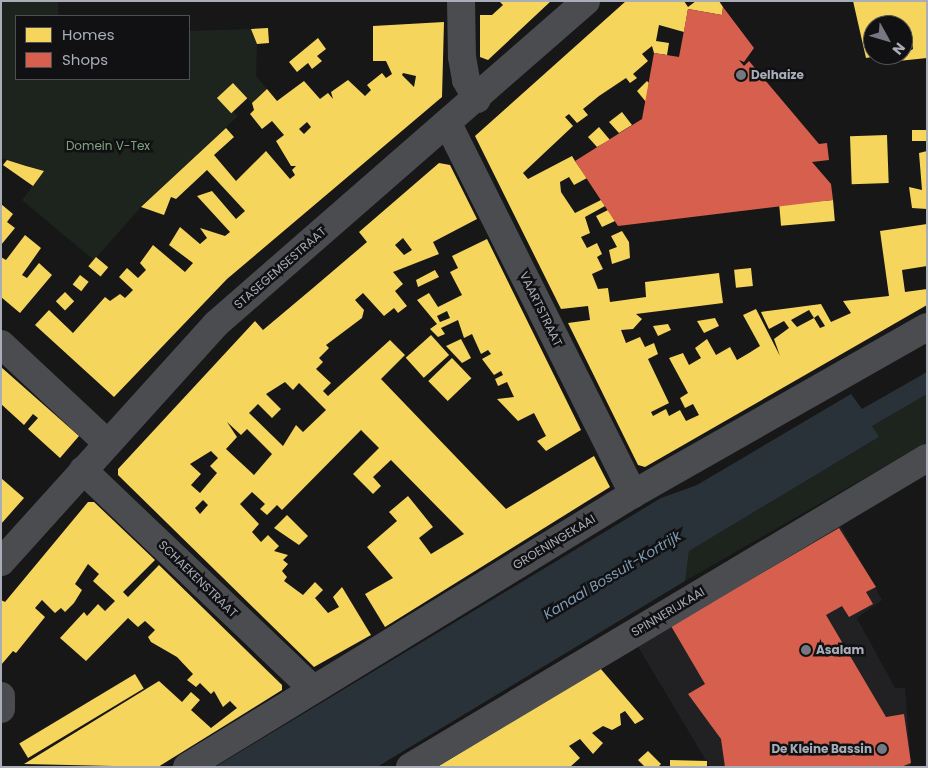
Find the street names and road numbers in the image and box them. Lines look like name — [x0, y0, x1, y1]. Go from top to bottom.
street label: STASEGEMSESTRAAT — [231, 224, 329, 312]
street label: VAARTSTRAAT — [517, 269, 565, 349]
street label: GROENINGEKAAI — [510, 512, 598, 572]
street label: SCHAEKENSTRAAT — [156, 538, 240, 620]
street label: SPINNERIJKAAI — [629, 584, 707, 640]

